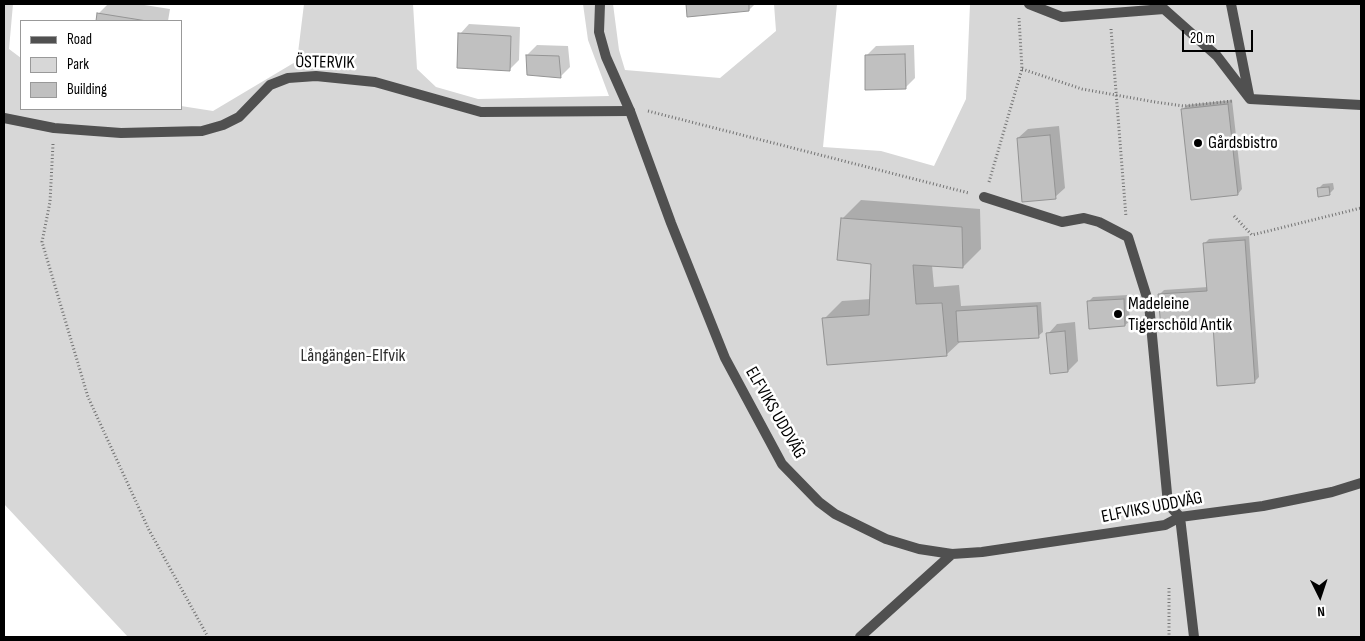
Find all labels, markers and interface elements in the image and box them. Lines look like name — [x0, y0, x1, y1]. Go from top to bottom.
legend — [20, 20, 182, 110]
scale bar — [1185, 20, 1256, 52]
text: 20 m — [1190, 29, 1215, 48]
text: Road — [67, 30, 92, 49]
street label: ÖSTERVIK — [295, 52, 355, 74]
text: Park — [67, 55, 89, 74]
text: Building — [67, 80, 107, 99]
place label: Gårdsbistro — [1208, 132, 1278, 154]
marker: Gårdsbistro — [1192, 137, 1204, 149]
place label: Madeleine Tigerschöld Antik — [1128, 293, 1232, 336]
marker: Madeleine Tigerschöld Antik — [1112, 308, 1124, 320]
park label: Långängen-Elfvik — [301, 345, 405, 367]
street label: ELFVIKS UDDVÄG — [740, 363, 810, 463]
street label: ELFVIKS UDDVÄG — [1100, 488, 1204, 528]
north arrow — [1295, 571, 1345, 621]
text: N — [1317, 603, 1325, 620]

